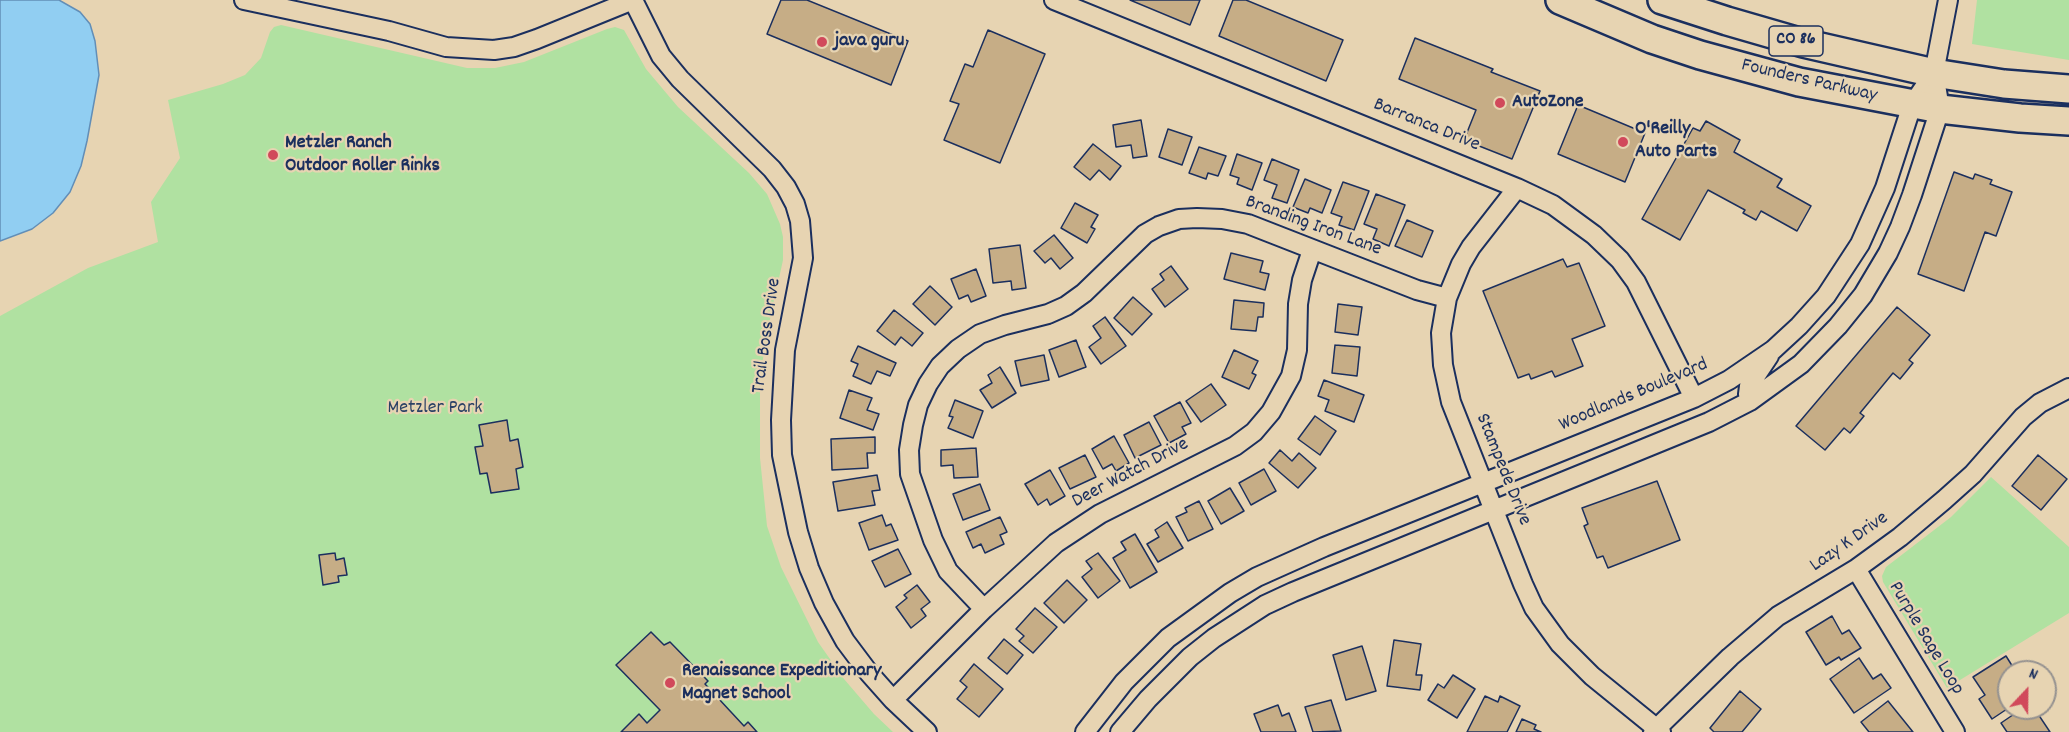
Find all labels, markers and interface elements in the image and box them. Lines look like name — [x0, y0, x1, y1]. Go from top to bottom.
road number: CO 86 — [1769, 26, 1823, 56]
place label: java guru — [834, 30, 904, 54]
marker: java guru — [815, 35, 829, 49]
street label: Founders Parkway — [1739, 55, 1879, 109]
place label: AutoZone — [1512, 91, 1584, 115]
street label: Barranca Drive — [1369, 94, 1483, 158]
marker: AutoZone — [1493, 96, 1507, 110]
place label: O'Reilly Auto Parts — [1635, 118, 1717, 165]
place label: Metzler Ranch Outdoor Roller Rinks — [285, 132, 440, 179]
marker: O'Reilly Auto Parts — [1616, 135, 1630, 149]
marker: Metzler Ranch Outdoor Roller Rinks — [266, 148, 280, 162]
street label: Branding Iron Lane — [1242, 191, 1384, 263]
street label: Trail Boss Drive — [748, 277, 788, 395]
street label: Woodlands Boulevard — [1556, 354, 1712, 438]
park label: Metzler Park — [387, 397, 483, 421]
street label: Stampede Drive — [1469, 411, 1535, 529]
street label: Deer Watch Drive — [1069, 433, 1193, 515]
street label: Lazy K Drive — [1806, 507, 1894, 579]
street label: Purple Sage Loop — [1882, 578, 1968, 700]
place label: Renaissance Expeditionary Magnet School — [682, 660, 881, 707]
north arrow — [1997, 660, 2057, 720]
text: N — [2025, 663, 2041, 687]
marker: Renaissance Expeditionary Magnet School — [663, 676, 677, 690]

